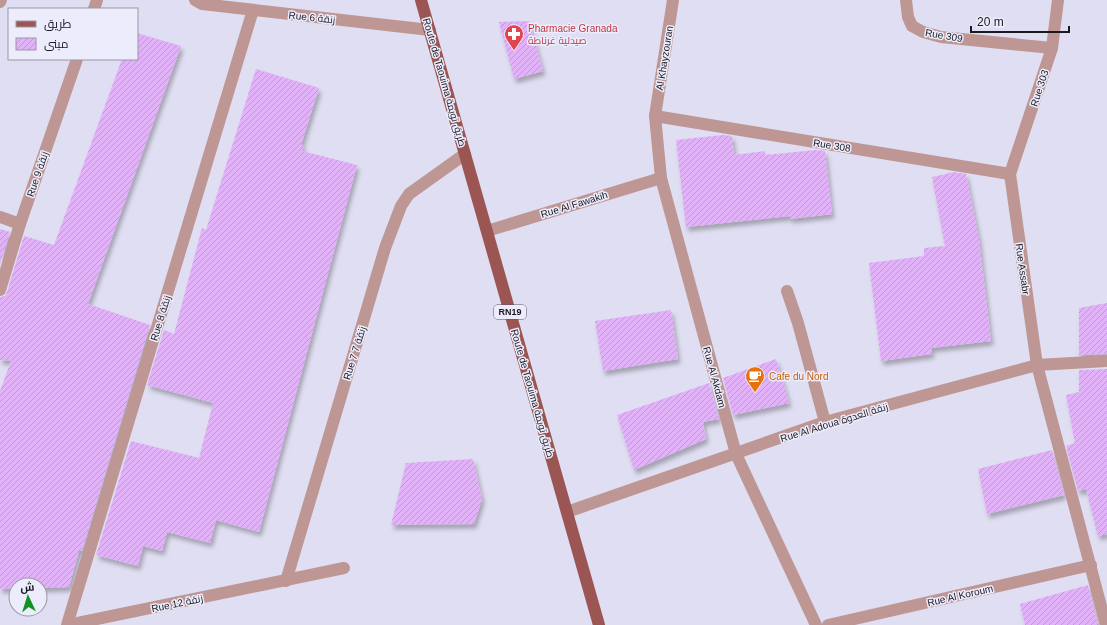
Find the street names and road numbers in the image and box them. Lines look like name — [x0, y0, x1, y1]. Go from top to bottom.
street label: Rue 6 زنقة — [288, 10, 336, 25]
street label: Route de Taouima طريق تويمة — [420, 17, 468, 148]
street label: Al Khayzouran — [654, 25, 675, 91]
street label: Rue 309 — [924, 27, 964, 44]
street label: Rue 303 — [1028, 68, 1051, 108]
street label: Rue 308 — [812, 137, 852, 154]
street label: Rue 9 زنقة — [25, 150, 50, 198]
street label: Rue Al Fawakih — [539, 189, 609, 220]
street label: Rue Assabr — [1013, 243, 1032, 296]
street label: Rue 8 زنقة — [148, 294, 173, 342]
road number: RN19 — [494, 305, 526, 319]
street label: Rue 7 زنقة 7 — [341, 325, 368, 381]
street label: Route de Taouima طريق تويمة — [508, 328, 556, 459]
street label: Rue Al Akdam — [701, 345, 728, 409]
street label: Rue Al Adoua زنقة العدوة — [779, 401, 889, 444]
street label: Rue Al Koroum — [926, 583, 994, 608]
street label: Rue 12 زنقة — [150, 593, 204, 614]

